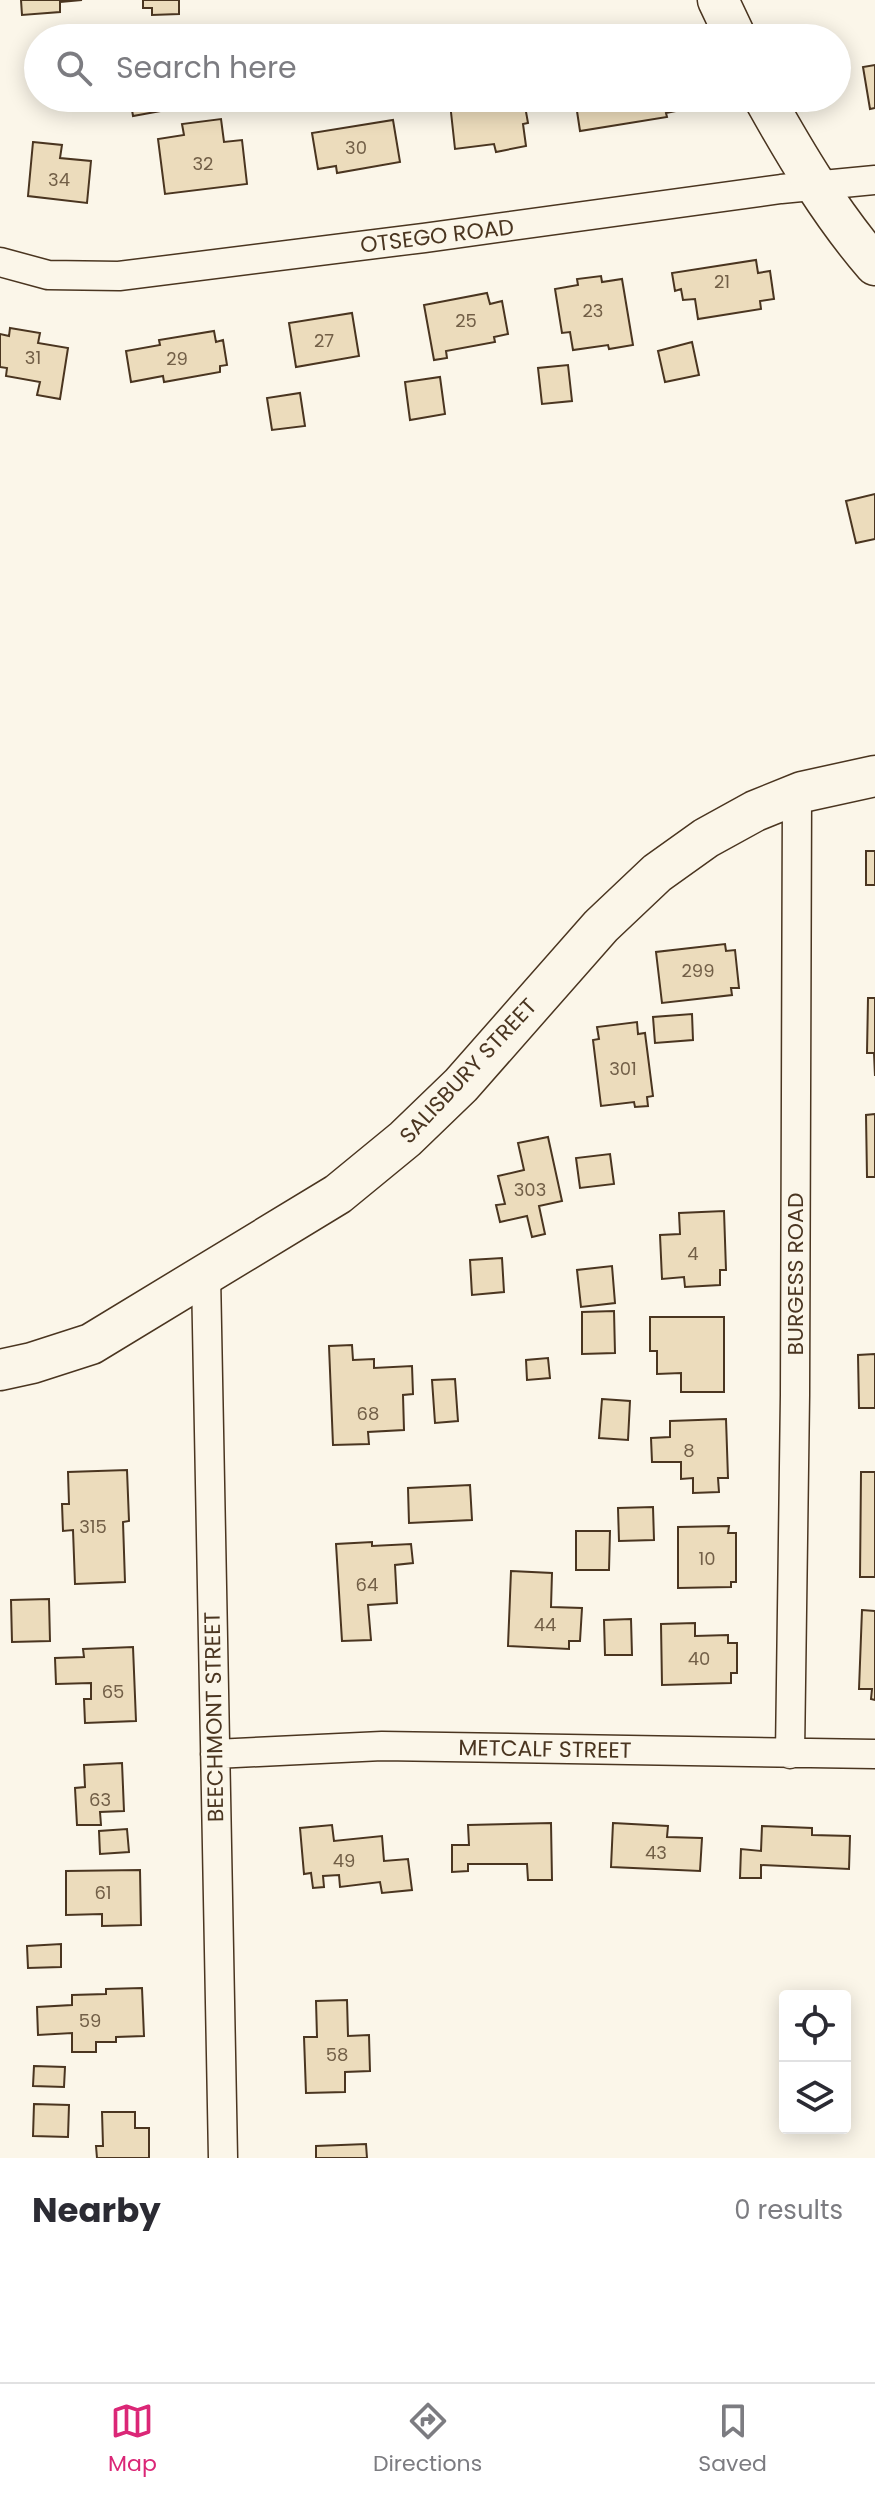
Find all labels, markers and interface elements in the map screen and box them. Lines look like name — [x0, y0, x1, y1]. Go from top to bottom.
search box — [24, 24, 851, 112]
icon: search — [52, 46, 96, 90]
text: Search here — [116, 46, 297, 89]
house number: 30 — [345, 135, 367, 160]
house number: 32 — [193, 151, 213, 176]
house number: 34 — [48, 167, 70, 192]
street label: OTSEGO ROAD — [358, 211, 516, 261]
house number: 21 — [714, 269, 730, 294]
house number: 23 — [583, 298, 603, 323]
house number: 25 — [455, 308, 477, 333]
house number: 27 — [314, 328, 334, 353]
house number: 31 — [25, 345, 41, 370]
house number: 29 — [166, 346, 188, 371]
house number: 299 — [681, 958, 715, 983]
street label: SALISBURY STREET — [392, 991, 544, 1151]
house number: 301 — [609, 1056, 637, 1081]
house number: 303 — [514, 1177, 546, 1202]
street label: BURGESS ROAD — [780, 1193, 811, 1355]
house number: 4 — [687, 1241, 699, 1266]
house number: 68 — [357, 1401, 379, 1426]
house number: 8 — [683, 1438, 695, 1463]
house number: 315 — [79, 1514, 107, 1539]
house number: 10 — [698, 1546, 716, 1571]
house number: 64 — [356, 1572, 378, 1597]
street label: BEECHMONT STREET — [197, 1611, 231, 1822]
house number: 44 — [534, 1612, 556, 1637]
house number: 40 — [688, 1646, 710, 1671]
house number: 65 — [102, 1679, 124, 1704]
street label: METCALF STREET — [458, 1732, 632, 1766]
house number: 63 — [89, 1787, 111, 1812]
house number: 43 — [645, 1840, 667, 1865]
house number: 49 — [333, 1848, 355, 1873]
house number: 61 — [94, 1880, 112, 1905]
map controls — [779, 1990, 851, 2134]
button: locate — [779, 1990, 851, 2062]
house number: 59 — [79, 2008, 101, 2033]
house number: 58 — [326, 2042, 348, 2067]
button: layers — [779, 2062, 851, 2134]
text: Nearby — [32, 2186, 161, 2234]
text: 0 results — [734, 2192, 843, 2228]
tab: Map — [108, 2399, 157, 2480]
tab: Directions — [373, 2399, 482, 2480]
tab: Saved — [698, 2399, 767, 2480]

